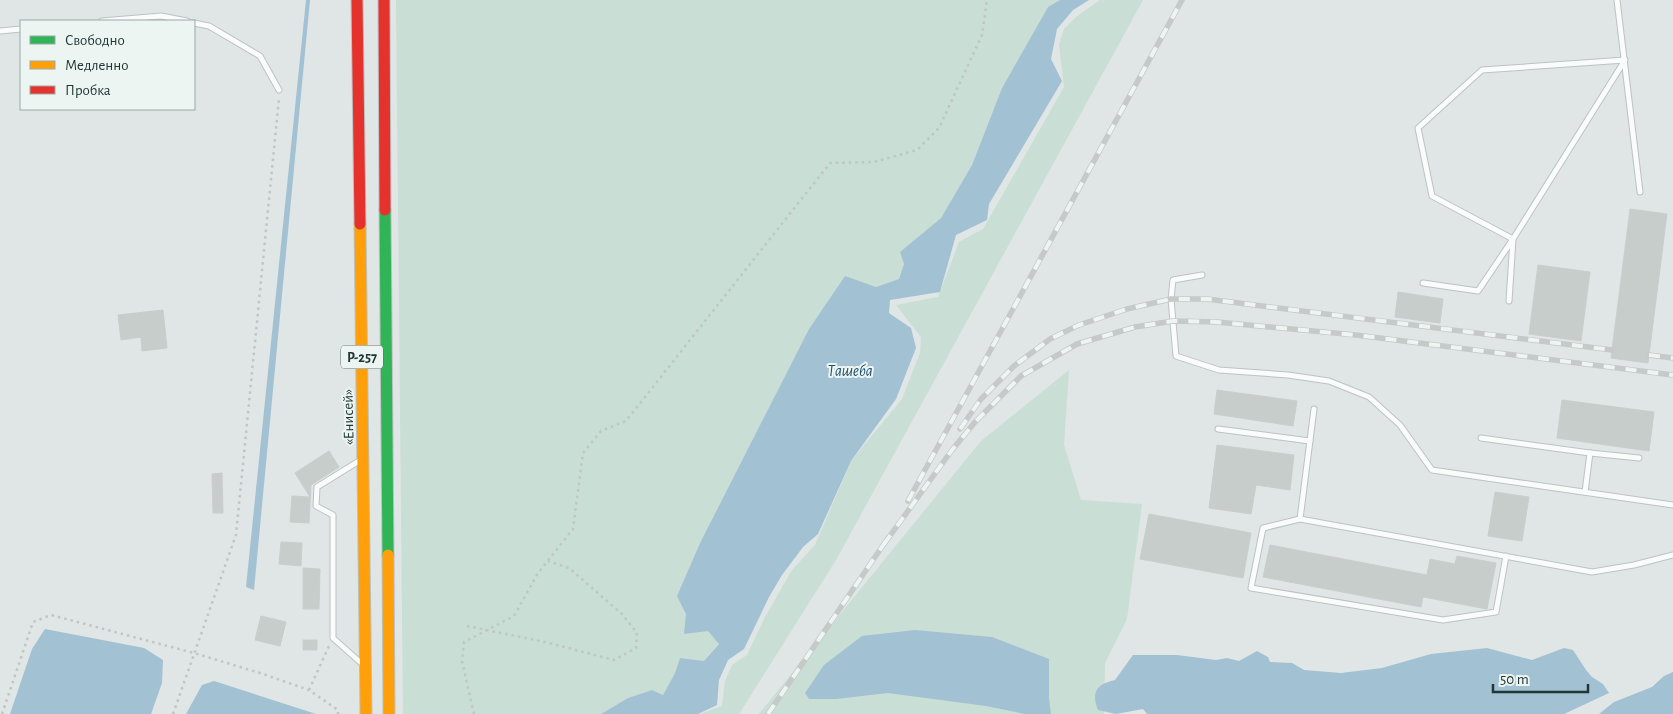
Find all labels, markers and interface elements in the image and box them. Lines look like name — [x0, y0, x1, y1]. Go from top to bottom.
legend — [20, 20, 195, 110]
text: Свободно — [65, 33, 125, 48]
text: Медленно — [65, 58, 129, 73]
text: Пробка — [65, 83, 111, 98]
road number: Р-257 — [341, 346, 383, 368]
water label: Ташеба — [827, 363, 873, 379]
street label: «Енисей» — [341, 389, 356, 445]
scale bar — [1493, 662, 1588, 694]
text: 50 m — [1500, 672, 1529, 687]

